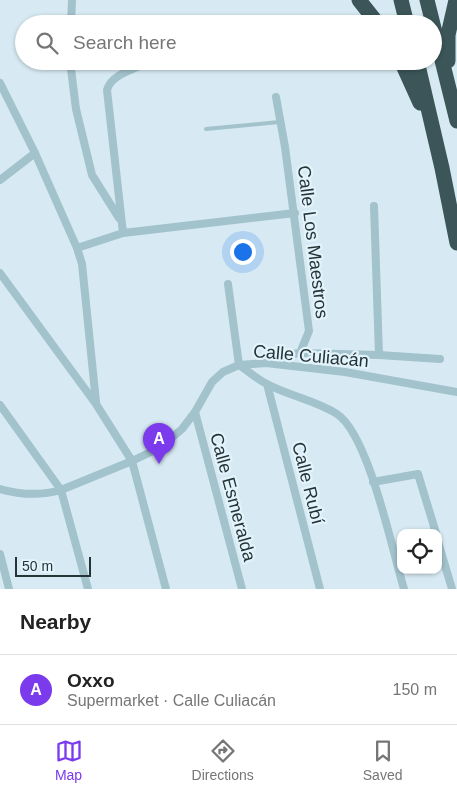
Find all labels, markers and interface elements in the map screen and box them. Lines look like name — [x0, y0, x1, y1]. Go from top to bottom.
search box — [15, 15, 442, 70]
icon: search — [33, 29, 61, 57]
text: Search here — [73, 32, 177, 53]
street label: Calle Los Maestros — [294, 164, 332, 320]
your location — [230, 239, 256, 265]
street label: Calle Culiacán — [252, 341, 370, 371]
pin: A — [143, 423, 175, 464]
street label: Calle Esmeralda — [206, 431, 260, 564]
street label: Calle Rubí — [288, 440, 328, 526]
map controls — [397, 529, 442, 574]
button: locate — [397, 529, 442, 574]
scale bar — [15, 554, 91, 577]
text: 50 m — [22, 558, 53, 574]
text: Nearby — [20, 610, 91, 633]
text: Oxxo — [67, 670, 115, 691]
text: A — [30, 681, 42, 698]
text: 150 m — [393, 681, 437, 698]
text: Supermarket · Calle Culiacán — [67, 692, 276, 709]
tab: Map — [55, 737, 83, 783]
tab: Directions — [192, 737, 254, 783]
tab: Saved — [363, 737, 402, 783]

